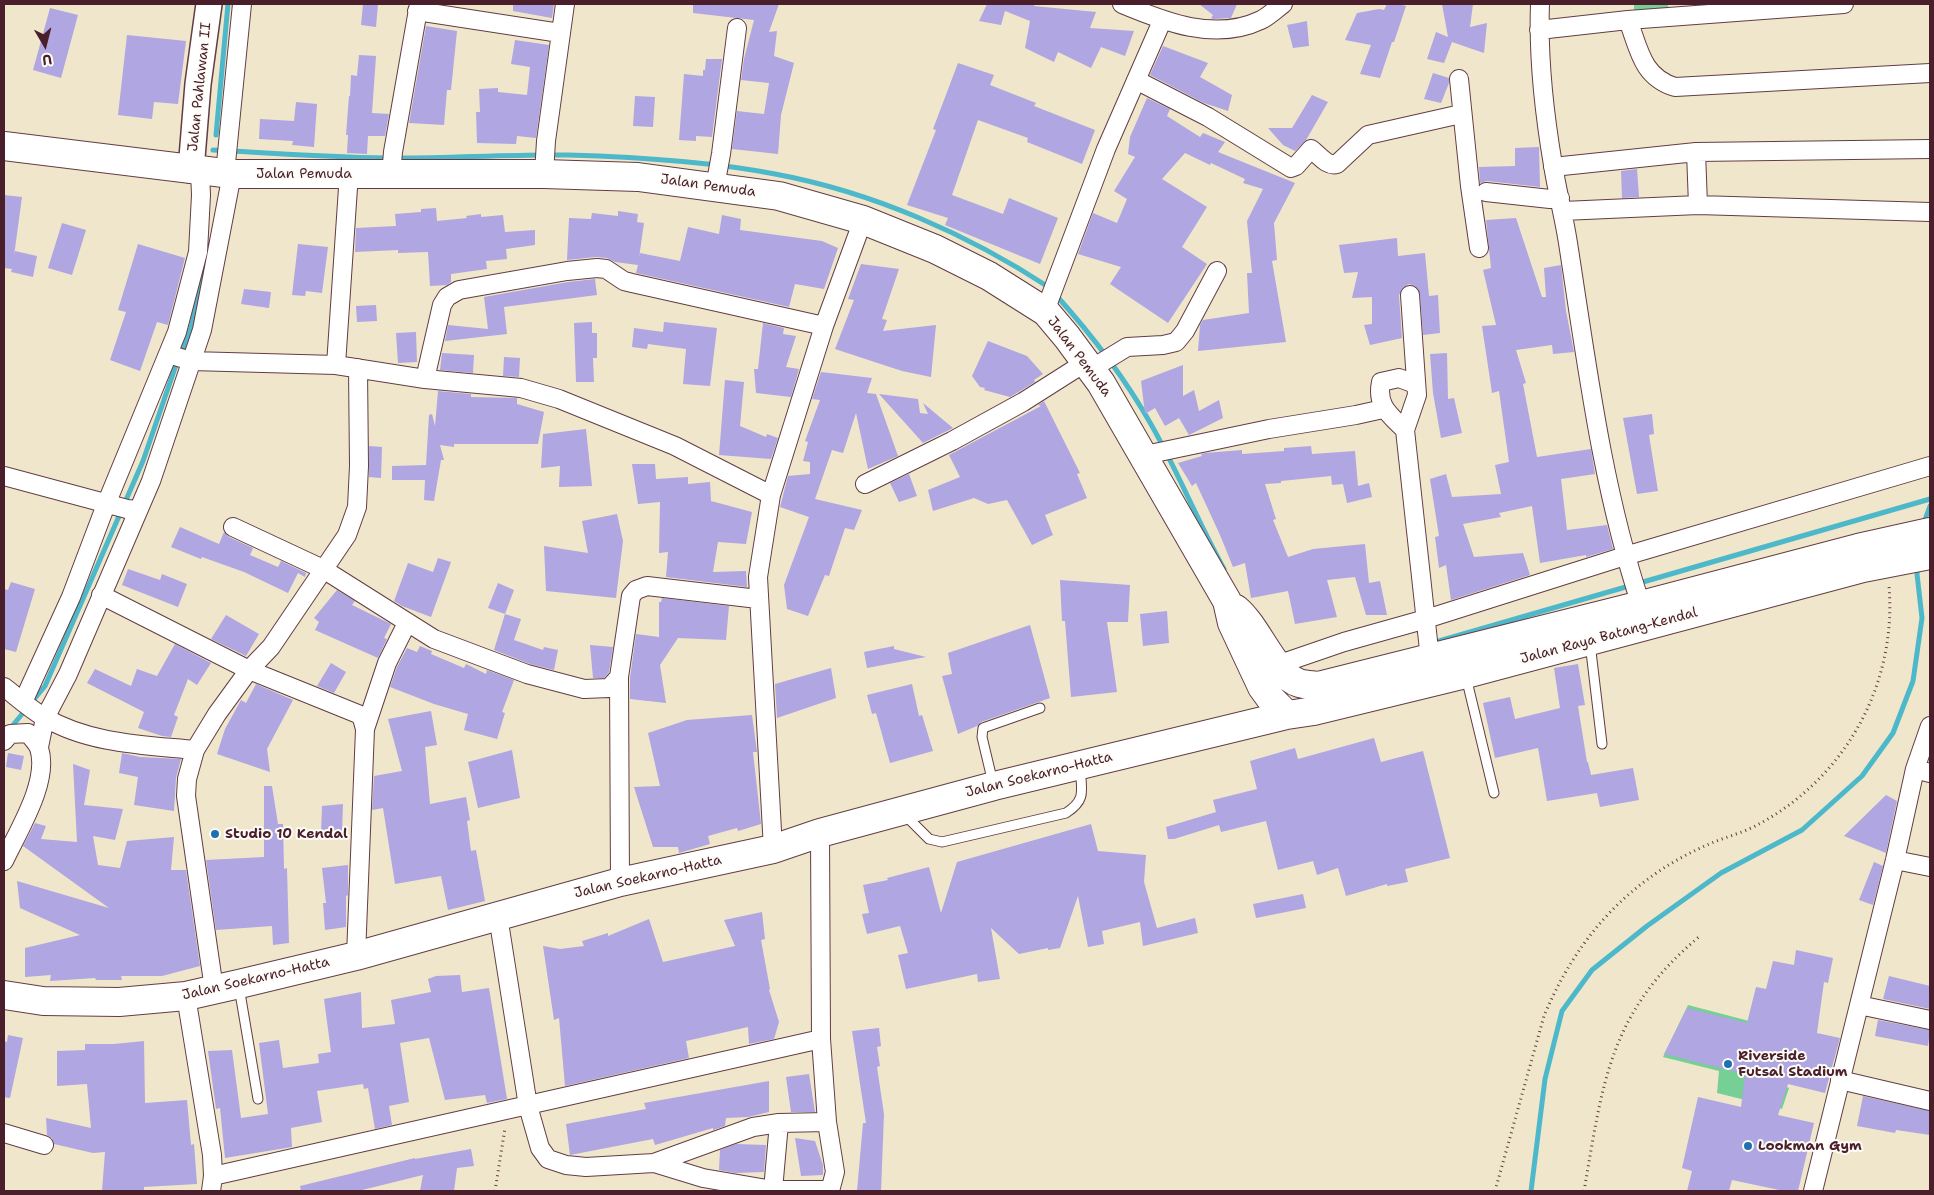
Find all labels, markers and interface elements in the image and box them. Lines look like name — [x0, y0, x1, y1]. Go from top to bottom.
north arrow — [20, 20, 70, 70]
street label: Jalan Pahlawan II — [185, 21, 215, 153]
text: U — [41, 50, 53, 69]
street label: Jalan Pemuda — [256, 166, 352, 182]
street label: Jalan Pemuda — [659, 171, 757, 201]
street label: Jalan Pemuda — [1043, 314, 1115, 400]
street label: Jalan Raya Batang-Kendal — [1519, 604, 1699, 668]
street label: Jalan Soekarno-Hatta — [964, 749, 1114, 801]
place label: Studio 10 Kendal — [225, 826, 348, 842]
marker: Studio 10 Kendal — [209, 828, 221, 840]
street label: Jalan Soekarno-Hatta — [573, 852, 723, 902]
street label: Jalan Soekarno-Hatta — [181, 954, 331, 1004]
place label: Riverside Futsal Stadium — [1738, 1048, 1848, 1080]
marker: Riverside Futsal Stadium — [1722, 1058, 1734, 1070]
place label: Lookman Gym — [1758, 1138, 1862, 1154]
marker: Lookman Gym — [1742, 1140, 1754, 1152]

